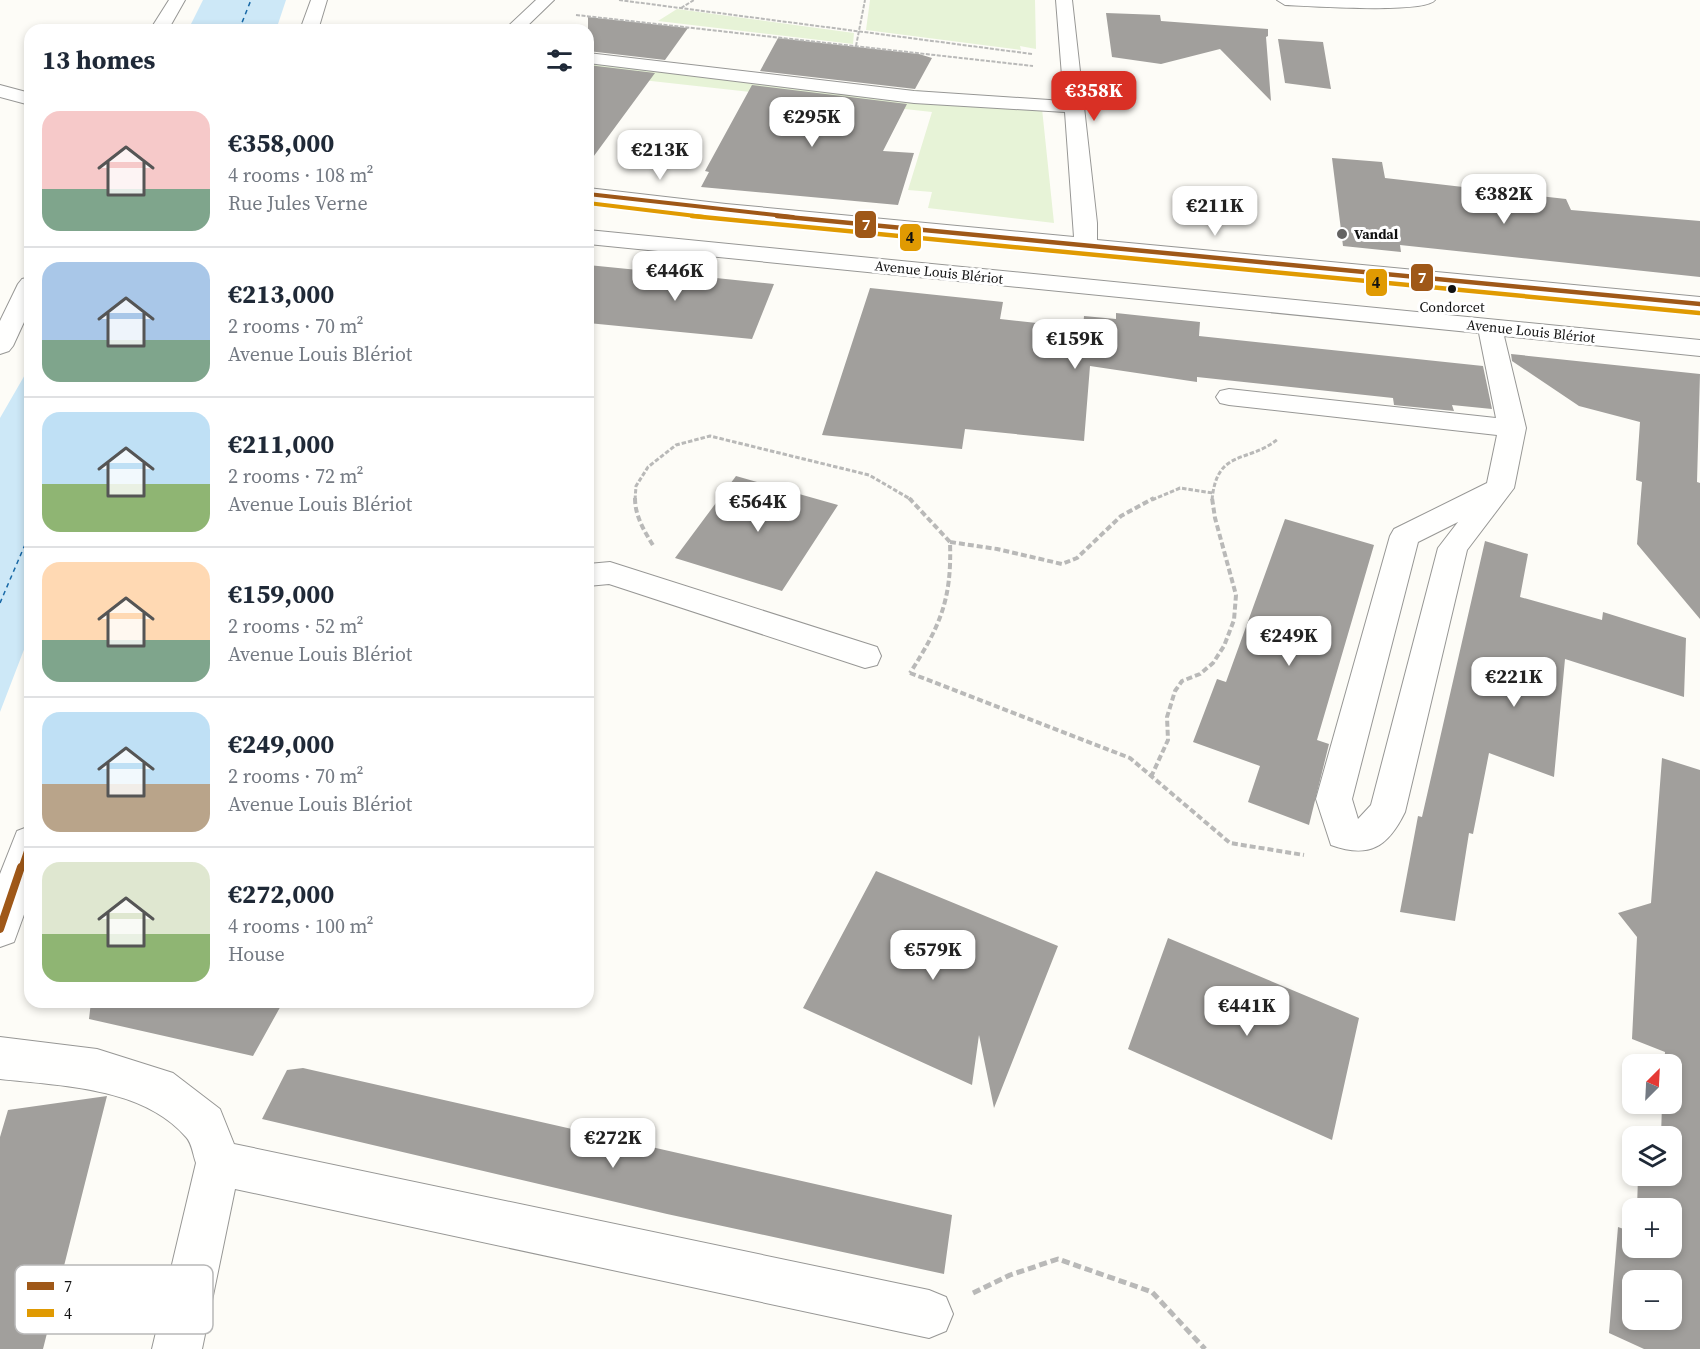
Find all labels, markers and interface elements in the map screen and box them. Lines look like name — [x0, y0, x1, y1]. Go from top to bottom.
text: 13 homes — [42, 42, 155, 78]
icon: filters — [543, 44, 576, 77]
pin: €358K — [1052, 71, 1136, 122]
text: €358K — [1065, 76, 1123, 104]
pin: €295K — [770, 97, 854, 148]
text: €295K — [783, 102, 841, 130]
text: €358,000 — [228, 125, 334, 161]
pin: €213K — [618, 130, 702, 181]
icon: home — [90, 135, 162, 207]
text: €213K — [631, 135, 689, 163]
text: 4 rooms · 108 m² — [228, 161, 374, 189]
pin: €382K — [1462, 174, 1546, 225]
text: €382K — [1475, 179, 1533, 207]
pin: €211K — [1173, 186, 1257, 237]
text: Rue Jules Verne — [228, 189, 368, 217]
text: €211K — [1186, 191, 1244, 219]
line badge: 7 — [854, 210, 877, 239]
text: 7 — [862, 213, 871, 235]
line badge: 4 — [899, 223, 922, 252]
place label: Vandal — [1354, 224, 1399, 244]
text: 4 — [906, 226, 915, 248]
marker: Vandal — [1335, 227, 1349, 241]
pin: €446K — [633, 251, 717, 302]
street label: Avenue Louis Blériot — [874, 255, 1005, 289]
text: €446K — [646, 256, 704, 284]
line badge: 7 — [1410, 263, 1434, 292]
text: 7 — [1418, 266, 1427, 288]
line badge: 4 — [1365, 268, 1388, 297]
text: 4 — [1372, 271, 1381, 293]
text: €213,000 — [228, 276, 334, 312]
marker: Condorcet — [1446, 283, 1458, 295]
icon: home — [90, 286, 162, 358]
place label: Condorcet — [1420, 297, 1485, 317]
text: 2 rooms · 70 m² — [228, 312, 364, 340]
street label: Avenue Louis Blériot — [1466, 314, 1597, 348]
pin: €159K — [1033, 319, 1117, 370]
text: €159K — [1046, 324, 1104, 352]
text: Avenue Louis Blériot — [228, 340, 412, 368]
text: €211,000 — [228, 426, 334, 462]
icon: home — [90, 436, 162, 508]
text: 2 rooms · 72 m² — [228, 462, 364, 490]
pin: €564K — [716, 482, 800, 533]
text: €564K — [729, 487, 787, 515]
text: Avenue Louis Blériot — [228, 490, 412, 518]
text: €159,000 — [228, 576, 334, 612]
icon: home — [90, 586, 162, 658]
text: 2 rooms · 52 m² — [228, 612, 364, 640]
pin: €249K — [1247, 616, 1331, 667]
text: €249K — [1260, 621, 1318, 649]
text: Avenue Louis Blériot — [228, 640, 412, 668]
pin: €221K — [1472, 657, 1556, 708]
text: €221K — [1485, 662, 1543, 690]
text: €249,000 — [228, 726, 334, 762]
icon: home — [90, 736, 162, 808]
text: 2 rooms · 70 m² — [228, 762, 364, 790]
text: Avenue Louis Blériot — [228, 790, 412, 818]
text: €272,000 — [228, 876, 334, 912]
icon: home — [90, 886, 162, 958]
text: 4 rooms · 100 m² — [228, 912, 374, 940]
pin: €579K — [891, 930, 975, 981]
text: €579K — [904, 935, 962, 963]
text: House — [228, 940, 285, 968]
pin: €441K — [1205, 986, 1289, 1037]
text: €441K — [1218, 991, 1276, 1019]
north arrow — [1622, 1054, 1682, 1114]
map controls — [1622, 1054, 1682, 1330]
pin: €272K — [571, 1118, 655, 1169]
text: €272K — [584, 1123, 642, 1151]
button: layers — [1622, 1126, 1682, 1186]
button: + — [1622, 1198, 1682, 1258]
legend — [15, 1265, 213, 1334]
button: − — [1622, 1270, 1682, 1330]
text: 7 — [64, 1275, 72, 1297]
text: 4 — [64, 1302, 72, 1324]

